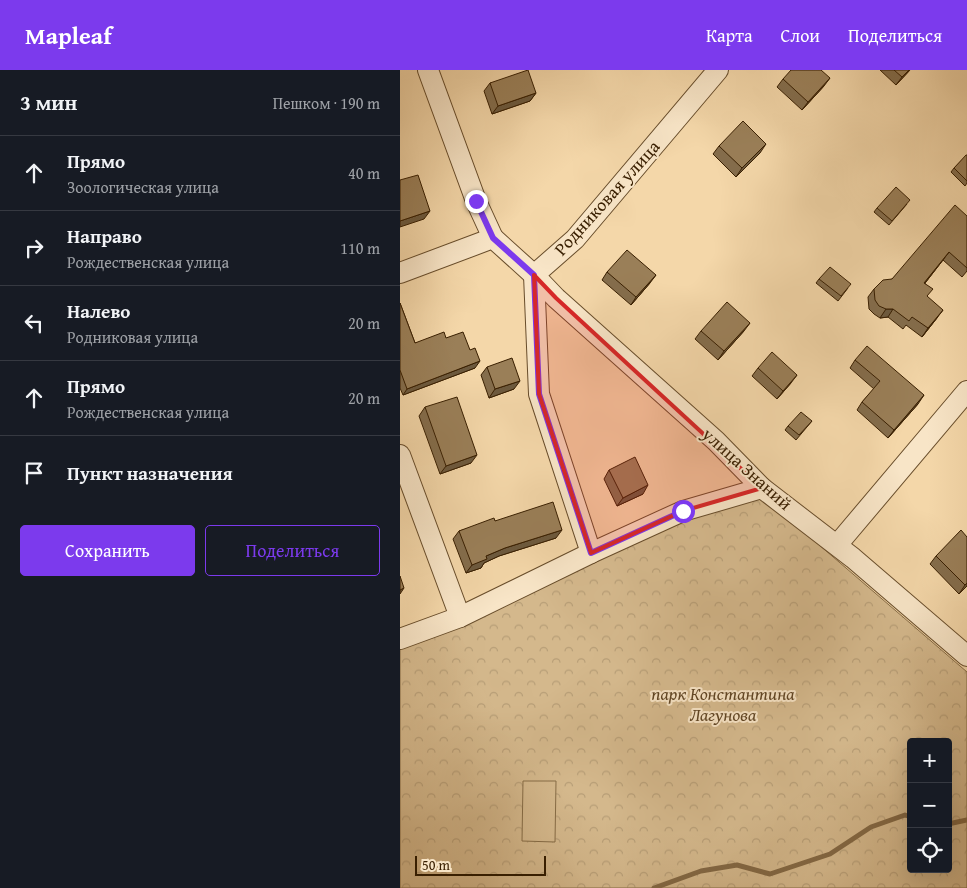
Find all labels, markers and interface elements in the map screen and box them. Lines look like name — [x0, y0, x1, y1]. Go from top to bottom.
text: Mapleaf — [25, 18, 112, 53]
text: Карта — [706, 22, 753, 49]
text: Слои — [781, 22, 820, 49]
text: Поделиться — [848, 22, 942, 49]
text: 3 мин — [20, 87, 77, 118]
text: Пешком · 190 m — [273, 91, 380, 115]
street label: Родниковая улица — [547, 134, 666, 261]
text: Прямо — [67, 147, 125, 175]
icon: ahead — [20, 159, 48, 187]
text: 40 m — [348, 161, 380, 185]
text: Зоологическая улица — [67, 175, 219, 199]
route end — [465, 190, 488, 213]
text: Направо — [67, 222, 142, 250]
icon: right — [20, 234, 48, 262]
text: 110 m — [340, 236, 380, 260]
text: Рождественская улица — [67, 250, 229, 274]
text: Налево — [67, 297, 130, 325]
icon: left — [20, 309, 48, 337]
text: 20 m — [348, 311, 380, 335]
text: Родниковая улица — [67, 325, 198, 349]
text: Прямо — [67, 372, 125, 400]
icon: ahead — [20, 384, 48, 412]
text: 20 m — [348, 386, 380, 410]
text: Рождественская улица — [67, 400, 229, 424]
street label: улица Знаний — [696, 420, 798, 517]
icon: arrive — [20, 459, 48, 487]
text: Пункт назначения — [67, 459, 233, 487]
route start — [672, 500, 695, 523]
button: Сохранить — [20, 525, 195, 576]
button: Поделиться — [205, 525, 380, 576]
park label: парк Константина Лагунова — [651, 680, 795, 728]
map controls — [907, 738, 952, 873]
button: + — [907, 738, 952, 783]
button: − — [907, 783, 952, 828]
button: locate — [907, 828, 952, 873]
scale bar — [415, 853, 546, 876]
text: 50 m — [422, 855, 450, 875]

